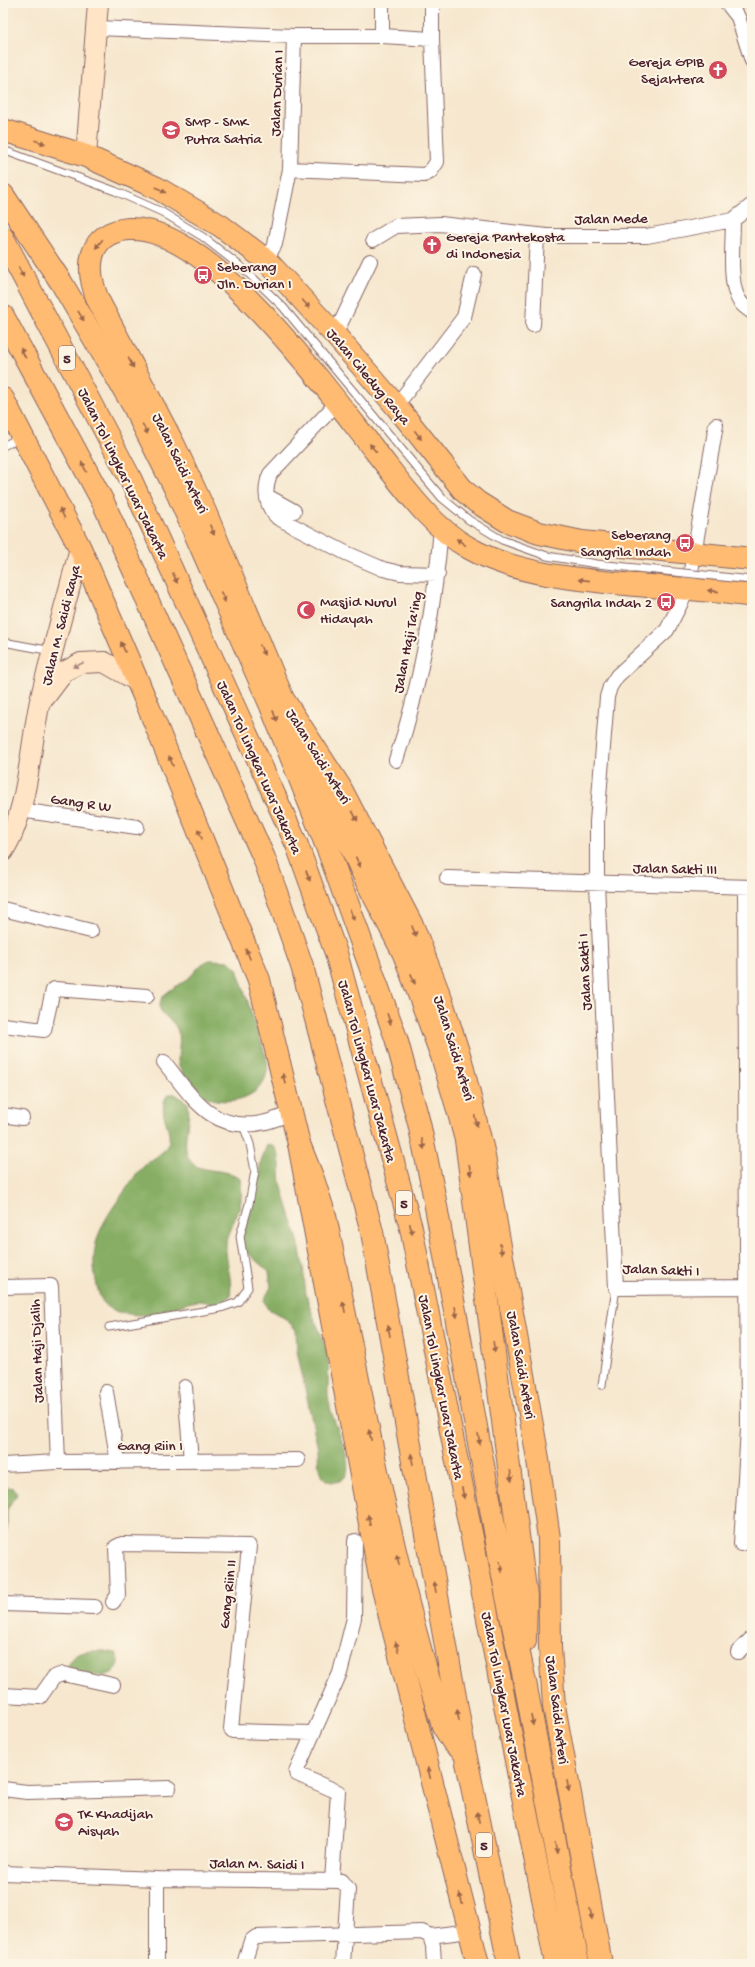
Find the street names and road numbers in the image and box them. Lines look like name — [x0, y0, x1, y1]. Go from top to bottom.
street label: Jalan Durian I — [267, 49, 289, 137]
street label: Jalan Mede — [574, 210, 648, 230]
street label: Jalan Ciledug Raya — [322, 325, 414, 430]
road number: 5 — [59, 346, 75, 370]
street label: Jalan Tol Lingkar Luar Jakarta — [73, 385, 172, 563]
street label: Jalan Saidi Arteri — [147, 411, 211, 517]
street label: Jalan M. Saidi Raya — [38, 563, 86, 687]
street label: Jalan Haji Ta'ing — [390, 590, 428, 695]
street label: Jalan Tol Lingkar Luar Jakarta — [212, 678, 305, 858]
street label: Jalan Saidi Arteri — [281, 706, 354, 808]
street label: Gang R W — [49, 791, 113, 817]
street label: Jalan Sakti III — [633, 860, 717, 880]
street label: Jalan Sakti I — [575, 933, 597, 1011]
street label: Jalan Tol Lingkar Luar Jakarta — [333, 978, 399, 1165]
street label: Jalan Saidi Arteri — [429, 994, 478, 1103]
road number: 5 — [396, 1191, 412, 1215]
street label: Jalan Sakti I — [622, 1261, 700, 1281]
street label: Jalan Tol Lingkar Luar Jakarta — [413, 1293, 467, 1482]
street label: Jalan Haji Djalih — [27, 1299, 49, 1403]
street label: Jalan Saidi Arteri — [502, 1310, 538, 1421]
street label: Gang Riin I — [117, 1438, 183, 1456]
street label: Gang Riin II — [216, 1559, 242, 1630]
street label: Jalan Tol Lingkar Luar Jakarta — [476, 1610, 530, 1799]
street label: Jalan Saidi Arteri — [540, 1655, 572, 1766]
road number: 5 — [476, 1833, 492, 1857]
street label: Jalan M. Saidi I — [209, 1855, 305, 1875]

